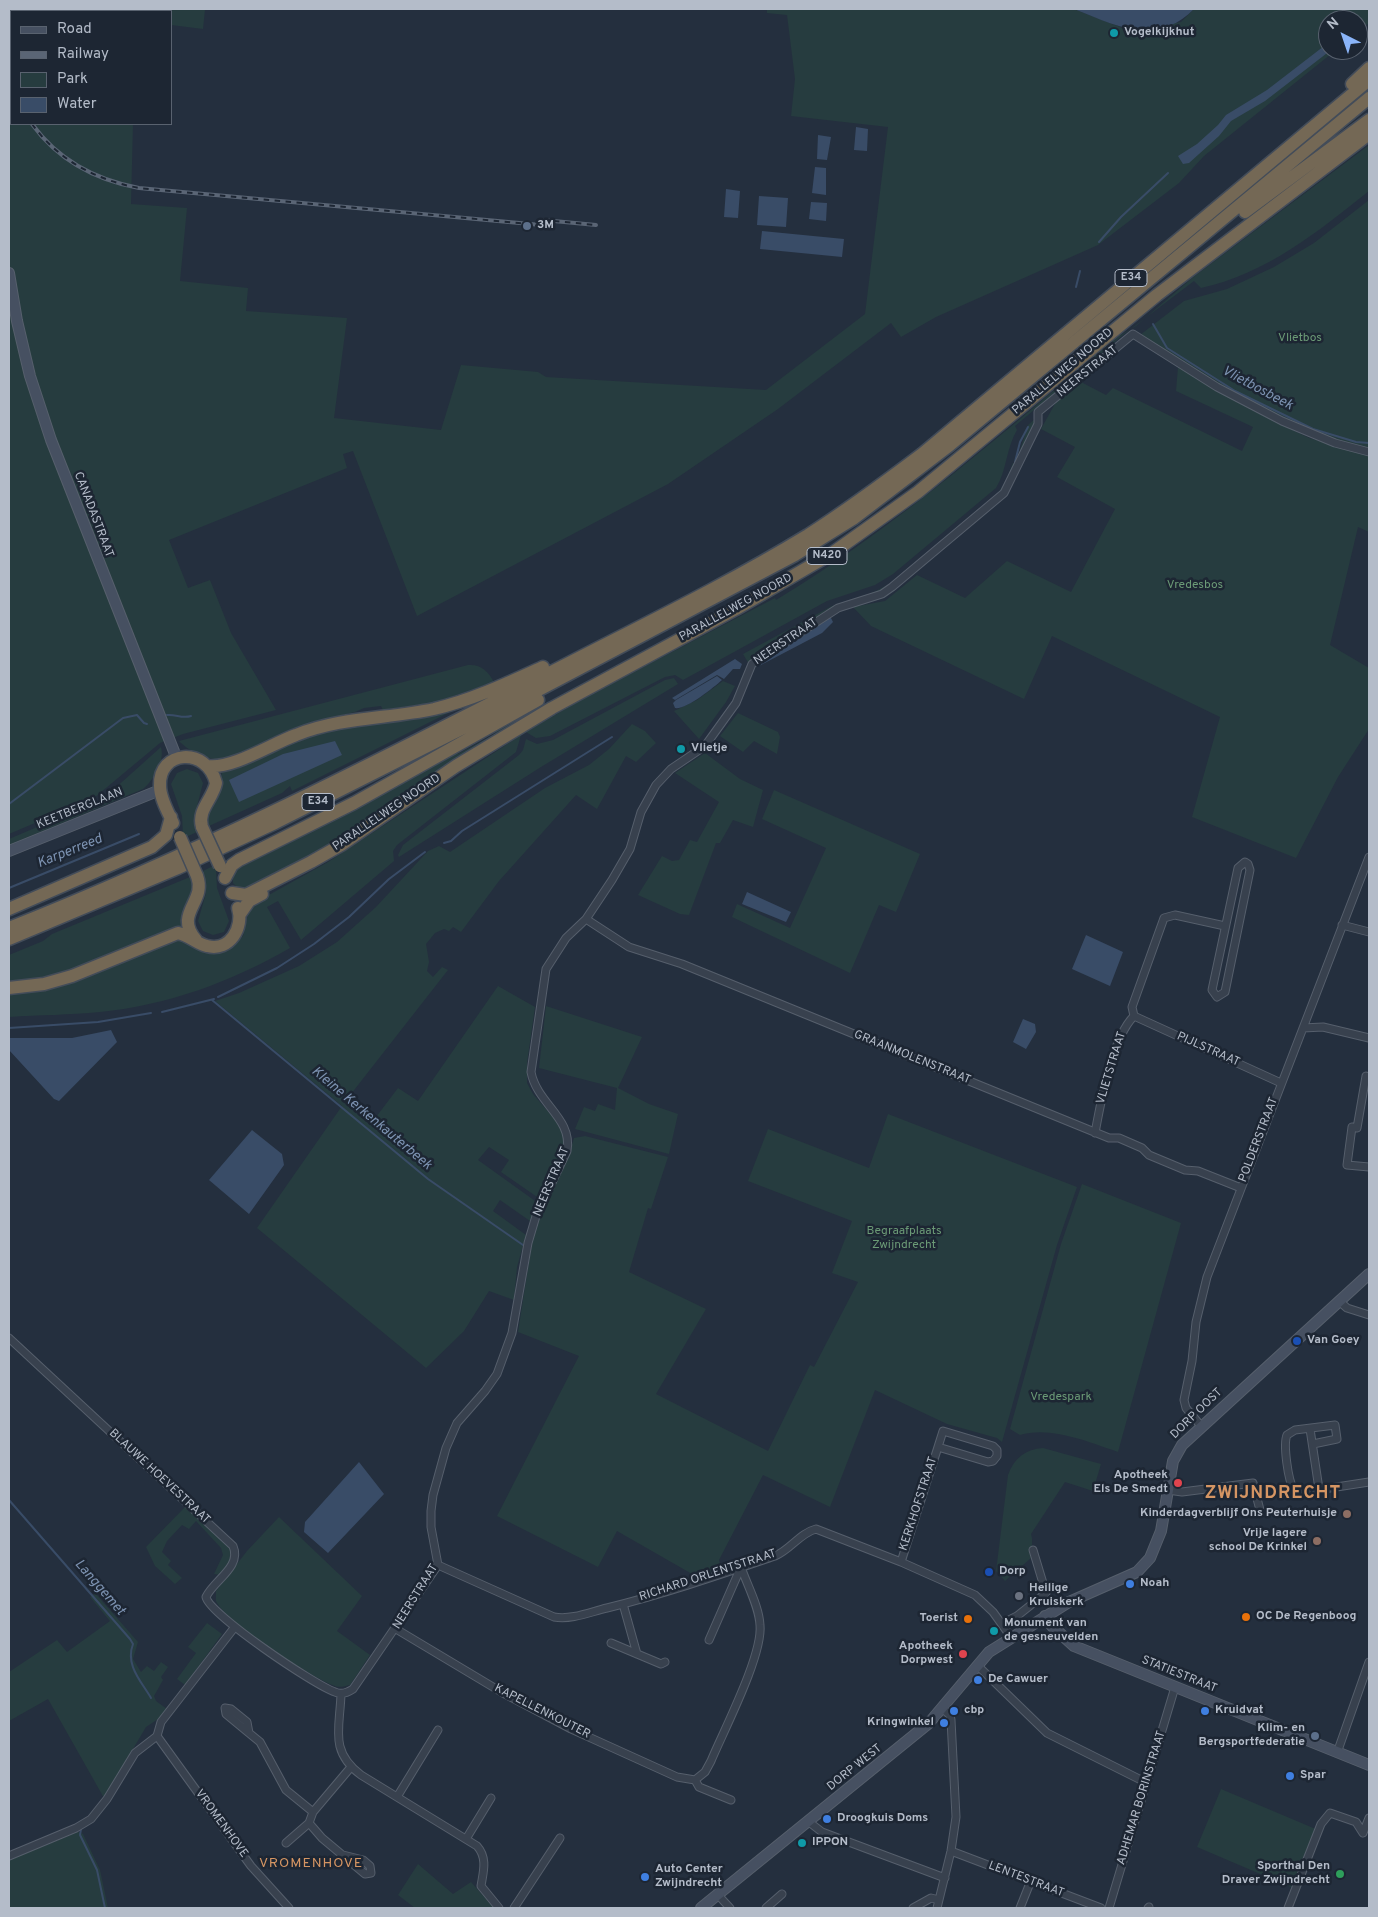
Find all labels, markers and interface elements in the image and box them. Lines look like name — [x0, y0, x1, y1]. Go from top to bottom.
legend — [10, 10, 172, 125]
north arrow — [1318, 10, 1368, 60]
text: N — [1324, 14, 1343, 34]
text: Road — [57, 20, 92, 39]
place label: Vogelkijkhut — [1124, 26, 1194, 40]
marker: Vogelkijkhut — [1108, 27, 1120, 39]
text: Railway — [57, 45, 109, 64]
text: Park — [57, 70, 88, 89]
text: Water — [57, 95, 96, 114]
place label: 3M — [537, 219, 554, 233]
marker: 3M — [521, 220, 533, 232]
road number: E34 — [1115, 270, 1147, 286]
street label: PARALLELWEG NOORD — [1010, 326, 1116, 418]
park label: Vlietbos — [1278, 332, 1322, 346]
street label: NEERSTRAAT — [1055, 343, 1121, 401]
water label: Vlietbosbeek — [1219, 363, 1295, 415]
street label: CANADASTRAAT — [70, 470, 116, 560]
road number: N420 — [807, 548, 847, 564]
street label: PARALLELWEG NOORD — [677, 571, 795, 645]
park label: Vredesbos — [1167, 579, 1223, 593]
street label: NEERSTRAAT — [751, 615, 821, 669]
place label: Vlietje — [691, 742, 727, 756]
marker: Vlietje — [675, 743, 687, 755]
street label: PARALLELWEG NOORD — [330, 772, 444, 854]
street label: KEETBERGLAAN — [35, 785, 125, 833]
road number: E34 — [302, 794, 334, 810]
water label: Karperreed — [35, 831, 105, 873]
street label: GRAANMOLENSTRAAT — [851, 1028, 973, 1088]
street label: VLIETSTRAAT — [1094, 1030, 1130, 1106]
street label: PIJLSTRAAT — [1174, 1030, 1242, 1070]
water label: Kleine Kerkenkauterbeek — [307, 1064, 435, 1174]
street label: POLDERSTRAAT — [1236, 1096, 1282, 1184]
street label: NEERSTRAAT — [531, 1145, 573, 1219]
park label: Begraafplaats Zwijndrecht — [866, 1225, 942, 1253]
place label: Van Goey — [1307, 1334, 1359, 1348]
marker: Van Goey — [1291, 1335, 1303, 1347]
street label: DORP OOST — [1168, 1386, 1226, 1442]
park label: Vredespark — [1030, 1391, 1092, 1405]
street label: BLAUWE HOEVESTRAAT — [105, 1426, 213, 1528]
street label: KERKHOFSTRAAT — [897, 1455, 941, 1553]
place label: Apotheek Els De Smedt — [1094, 1469, 1168, 1497]
marker: Apotheek Els De Smedt — [1172, 1477, 1184, 1489]
district label: ZWIJNDRECHT — [1203, 1483, 1343, 1505]
place label: Kinderdagverblijf Ons Peuterhuisje — [1140, 1507, 1337, 1521]
marker: Kinderdagverblijf Ons Peuterhuisje — [1341, 1508, 1353, 1520]
place label: Vrije lagere school De Krinkel — [1209, 1527, 1307, 1555]
marker: Vrije lagere school De Krinkel — [1311, 1535, 1323, 1547]
street label: RICHARD ORLENTSTRAAT — [638, 1547, 778, 1605]
water label: Langgemet — [70, 1557, 128, 1619]
street label: NEERSTRAAT — [390, 1562, 442, 1632]
place label: Dorp — [999, 1565, 1026, 1579]
marker: Dorp — [983, 1566, 995, 1578]
place label: Noah — [1140, 1577, 1169, 1591]
marker: Noah — [1124, 1578, 1136, 1590]
place label: Heilige Kruiskerk — [1029, 1582, 1084, 1610]
marker: Heilige Kruiskerk — [1013, 1590, 1025, 1602]
place label: OC De Regenboog — [1256, 1610, 1356, 1624]
marker: OC De Regenboog — [1240, 1611, 1252, 1623]
place label: Toerist — [919, 1612, 958, 1626]
marker: Toerist — [962, 1613, 974, 1625]
place label: Monument van de gesneuvelden — [1004, 1617, 1098, 1645]
marker: Monument van de gesneuvelden — [988, 1625, 1000, 1637]
place label: Apotheek Dorpwest — [899, 1640, 953, 1668]
marker: Apotheek Dorpwest — [957, 1648, 969, 1660]
street label: STATIESTRAAT — [1139, 1653, 1219, 1697]
place label: De Cawuer — [988, 1673, 1048, 1687]
marker: De Cawuer — [972, 1674, 984, 1686]
street label: KAPELLENKOUTER — [492, 1682, 592, 1742]
place label: cbp — [964, 1704, 984, 1718]
place label: Kruidvat — [1215, 1704, 1264, 1718]
marker: cbp — [948, 1705, 960, 1717]
marker: Kruidvat — [1199, 1705, 1211, 1717]
place label: Kringwinkel — [867, 1716, 934, 1730]
marker: Kringwinkel — [938, 1717, 950, 1729]
place label: Klim- en Bergsportfederatie — [1198, 1722, 1305, 1750]
street label: ADHEMAR BORINSTRAAT — [1115, 1729, 1169, 1867]
marker: Klim- en Bergsportfederatie — [1309, 1730, 1321, 1742]
street label: DORP WEST — [825, 1742, 885, 1794]
place label: Spar — [1300, 1769, 1326, 1783]
marker: Spar — [1284, 1770, 1296, 1782]
street label: VROMENHOVE — [191, 1787, 251, 1861]
place label: Droogkuis Doms — [837, 1812, 928, 1826]
marker: Droogkuis Doms — [821, 1813, 833, 1825]
place label: IPPON — [812, 1836, 848, 1850]
marker: IPPON — [796, 1837, 808, 1849]
district label: VROMENHOVE — [258, 1856, 364, 1872]
street label: LENTESTRAAT — [986, 1859, 1066, 1901]
place label: Sporthal Den Draver Zwijndrecht — [1222, 1860, 1330, 1888]
place label: Auto Center Zwijndrecht — [655, 1863, 723, 1891]
marker: Sporthal Den Draver Zwijndrecht — [1334, 1868, 1346, 1880]
marker: Auto Center Zwijndrecht — [639, 1871, 651, 1883]

